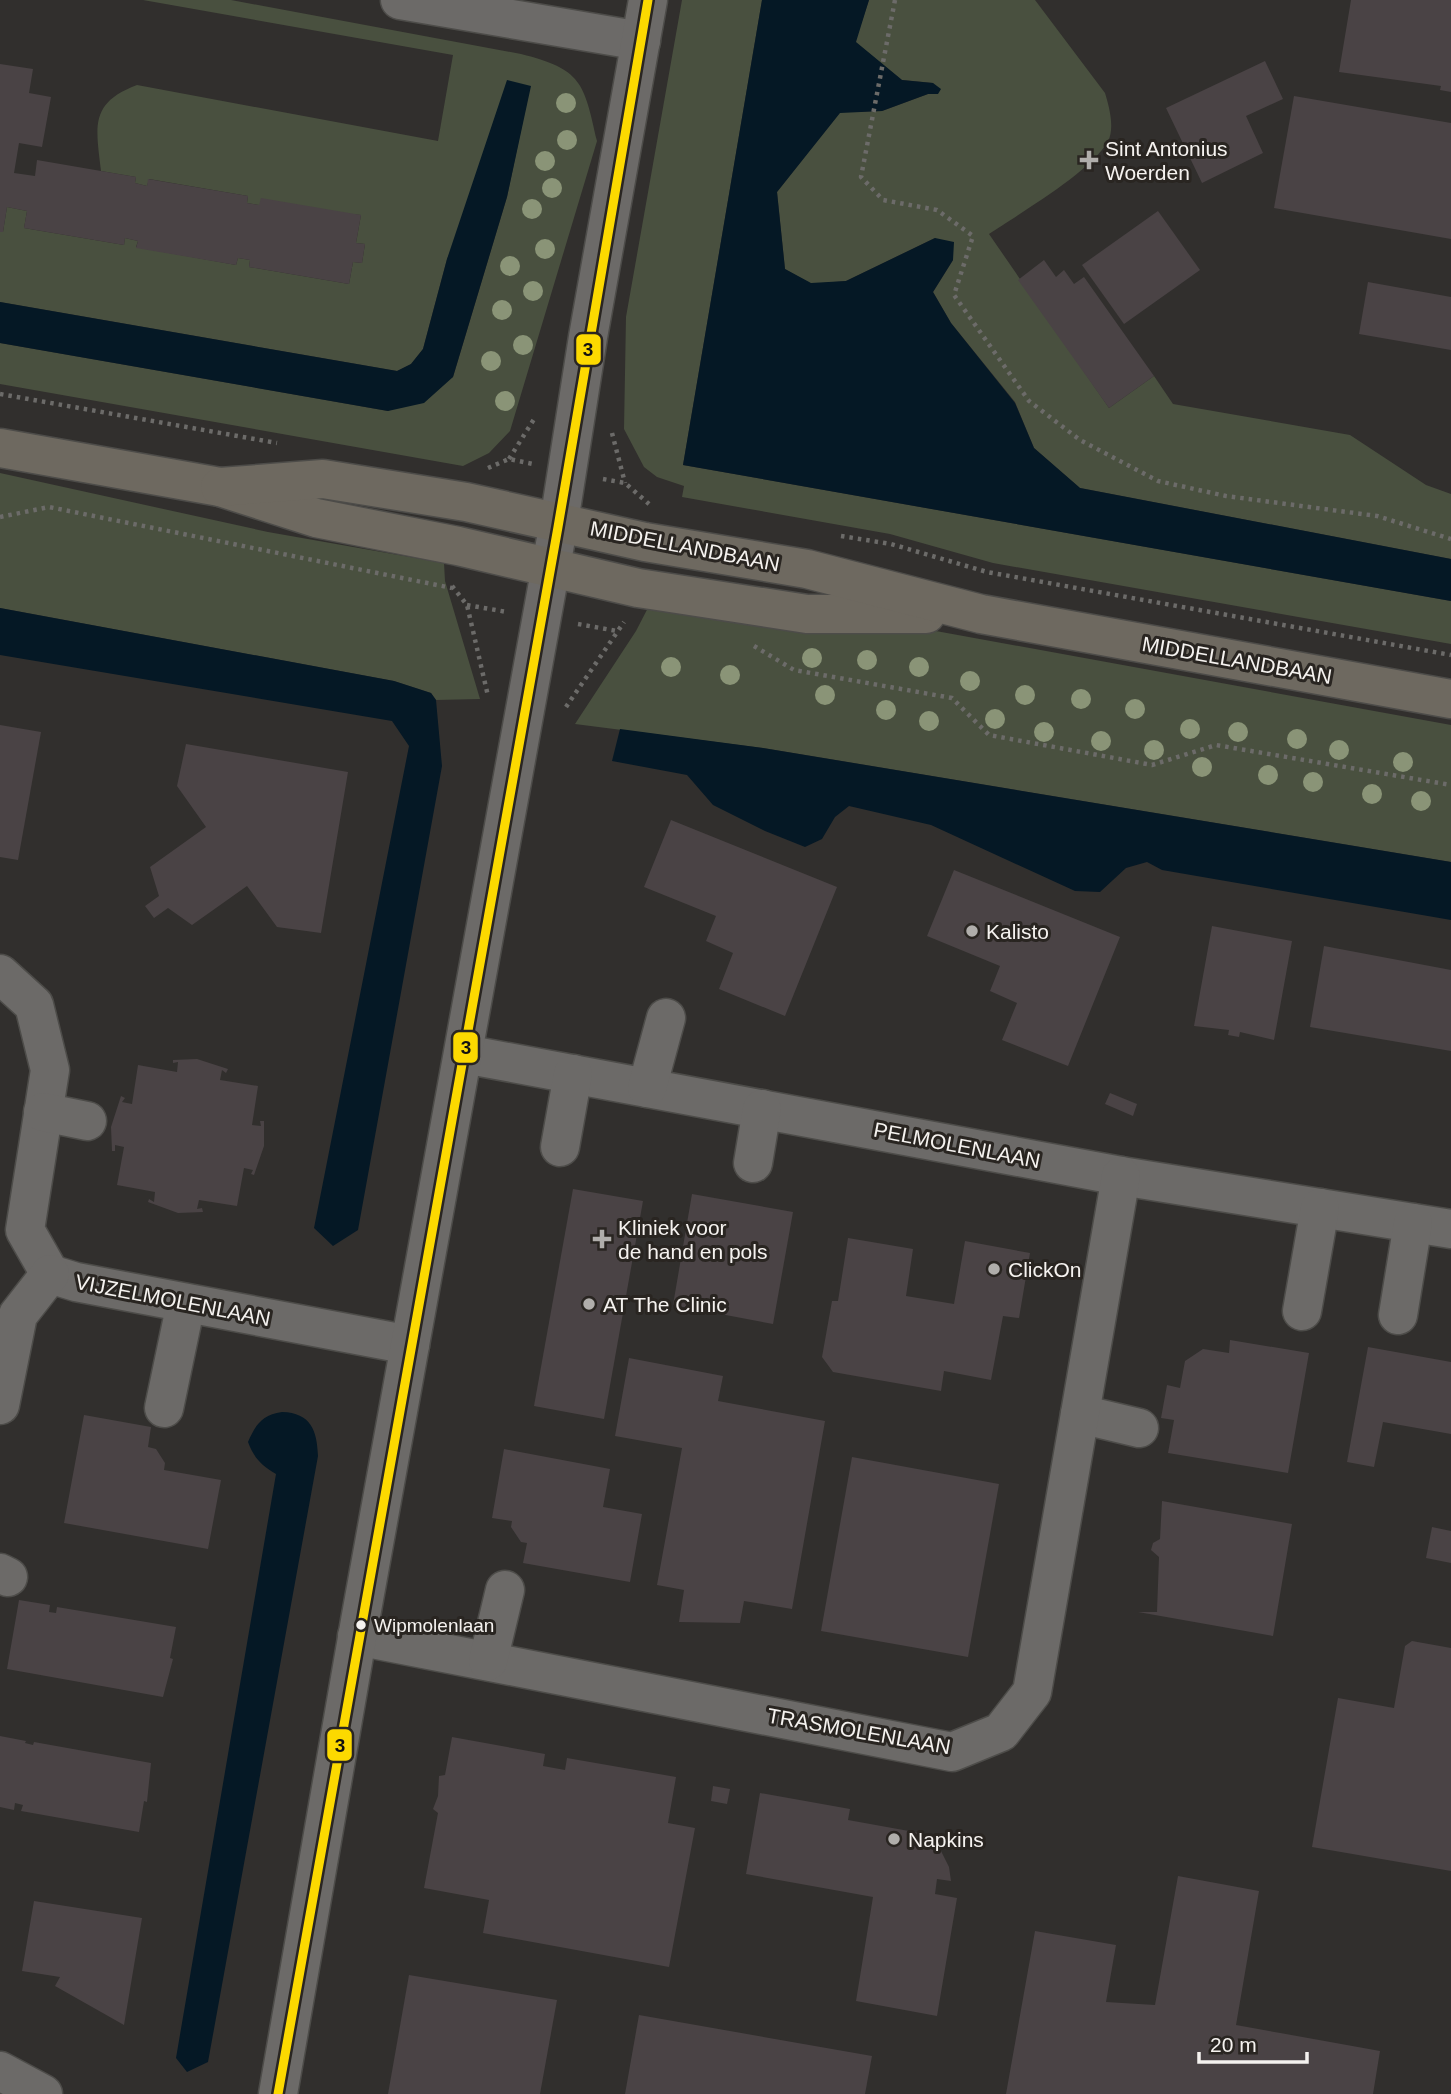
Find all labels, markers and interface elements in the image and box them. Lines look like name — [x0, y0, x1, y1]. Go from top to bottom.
place label: Sint Antonius Woerden — [1105, 137, 1228, 184]
marker: Sint Antonius Woerden — [1079, 150, 1099, 170]
line badge: 3 — [575, 333, 602, 366]
text: 3 — [583, 339, 593, 360]
street label: MIDDELLANDBAAN — [588, 516, 782, 576]
street label: MIDDELLANDBAAN — [1140, 632, 1334, 688]
place label: Kalisto — [986, 920, 1049, 943]
marker: Kalisto — [964, 923, 980, 939]
line badge: 3 — [452, 1031, 479, 1064]
text: 3 — [461, 1037, 471, 1058]
street label: PELMOLENLAAN — [872, 1118, 1042, 1172]
place label: Kliniek voor de hand en pols — [618, 1216, 767, 1263]
marker: Kliniek voor de hand en pols — [592, 1229, 612, 1249]
place label: ClickOn — [1008, 1258, 1082, 1281]
marker: ClickOn — [986, 1261, 1002, 1277]
street label: VIJZELMOLENLAAN — [73, 1270, 273, 1330]
place label: AT The Clinic — [603, 1293, 727, 1316]
marker: AT The Clinic — [581, 1296, 597, 1312]
place label: Wipmolenlaan — [374, 1615, 494, 1636]
marker: Wipmolenlaan — [354, 1618, 368, 1632]
street label: TRASMOLENLAAN — [766, 1704, 952, 1758]
line badge: 3 — [326, 1728, 353, 1762]
text: 3 — [335, 1735, 345, 1756]
place label: Napkins — [908, 1828, 984, 1851]
marker: Napkins — [886, 1831, 902, 1847]
scale bar — [1199, 2021, 1308, 2064]
text: 20 m — [1210, 2033, 1257, 2056]

